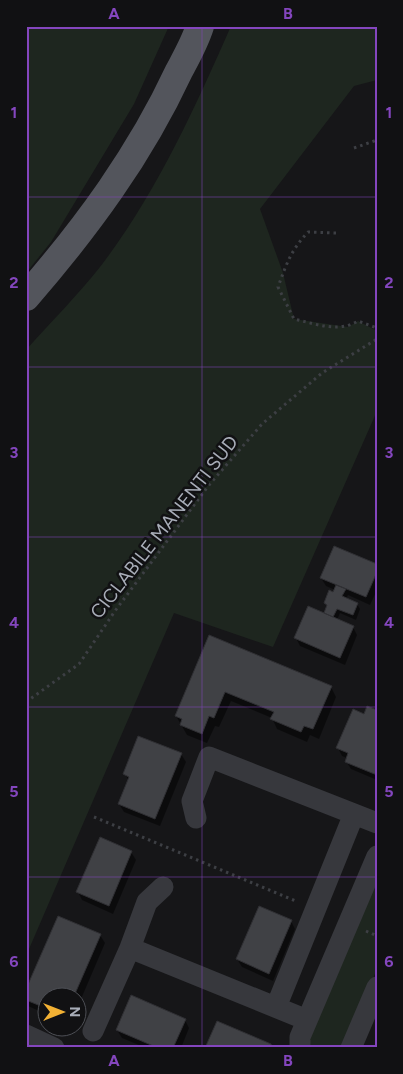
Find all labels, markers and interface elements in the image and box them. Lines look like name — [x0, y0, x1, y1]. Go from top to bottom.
text: A — [108, 4, 120, 23]
text: B — [283, 4, 293, 23]
text: 1 — [11, 103, 17, 122]
text: 1 — [386, 103, 392, 122]
text: 2 — [9, 273, 19, 292]
text: 2 — [384, 273, 394, 292]
street label: CICLABILE MANENTI SUD — [85, 431, 243, 623]
text: 3 — [10, 443, 19, 462]
text: 3 — [385, 443, 394, 462]
text: 4 — [9, 613, 19, 632]
text: 4 — [384, 613, 394, 632]
text: 5 — [9, 782, 19, 801]
text: 5 — [384, 782, 394, 801]
text: 6 — [9, 952, 19, 971]
text: 6 — [384, 952, 394, 971]
north arrow — [38, 986, 88, 1036]
text: N — [66, 1007, 83, 1017]
text: A — [108, 1051, 120, 1070]
text: B — [283, 1051, 293, 1070]

